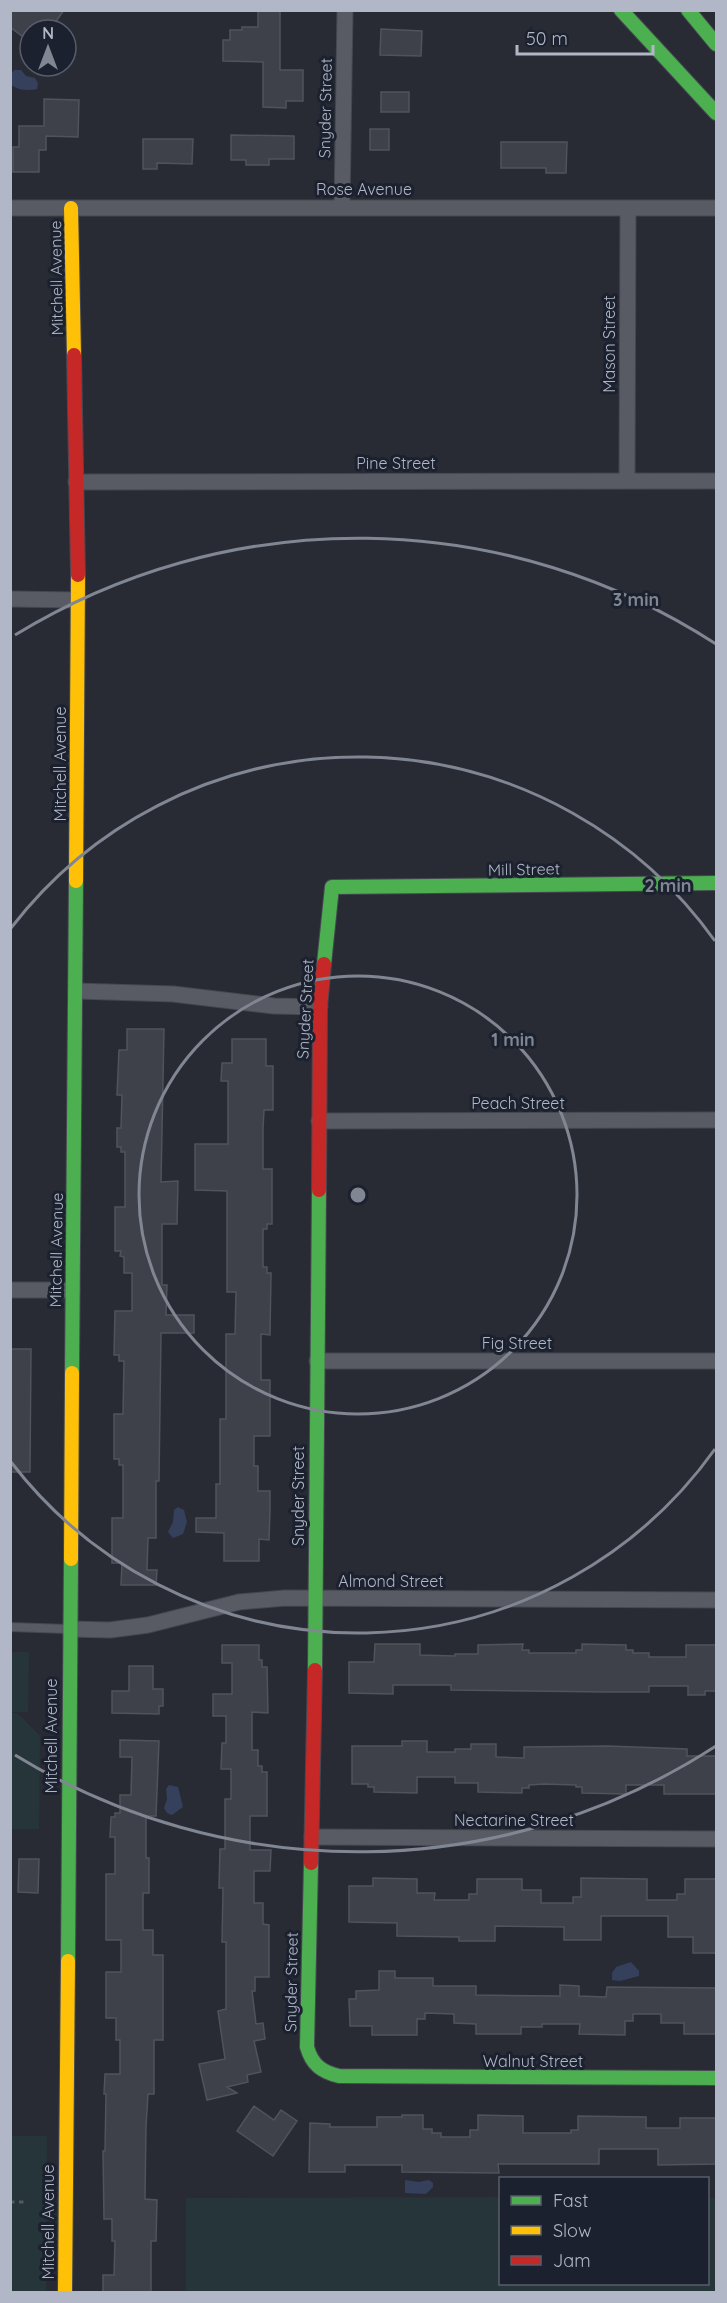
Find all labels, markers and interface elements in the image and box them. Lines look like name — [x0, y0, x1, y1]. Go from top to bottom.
north arrow — [18, 18, 78, 78]
scale bar — [517, 18, 654, 56]
text: N — [42, 23, 54, 43]
text: 50 m — [526, 27, 568, 50]
street label: Snyder Street — [314, 58, 336, 158]
street label: Rose Avenue — [316, 179, 412, 199]
street label: Mitchell Avenue — [45, 220, 67, 336]
street label: Mason Street — [599, 295, 619, 393]
street label: Pine Street — [356, 453, 436, 473]
text: 3 min — [613, 588, 659, 611]
street label: Mitchell Avenue — [50, 707, 70, 821]
street label: Mill Street — [488, 858, 560, 880]
text: 2 min — [645, 874, 691, 897]
street label: Snyder Street — [292, 958, 318, 1060]
text: 1 min — [491, 1028, 535, 1051]
street label: Peach Street — [471, 1093, 565, 1113]
centre of rings — [348, 1185, 368, 1205]
street label: Mitchell Avenue — [45, 1192, 67, 1308]
street label: Fig Street — [482, 1333, 552, 1353]
street label: Snyder Street — [288, 1446, 308, 1546]
street label: Almond Street — [338, 1571, 444, 1591]
street label: Mitchell Avenue — [41, 1679, 61, 1793]
street label: Nectarine Street — [454, 1810, 574, 1830]
street label: Snyder Street — [280, 1932, 302, 2032]
street label: Walnut Street — [483, 2051, 583, 2071]
street label: Mitchell Avenue — [38, 2165, 58, 2279]
legend — [499, 2177, 709, 2285]
text: Fast — [553, 2189, 588, 2212]
text: Slow — [553, 2219, 591, 2242]
text: Jam — [553, 2249, 591, 2272]

